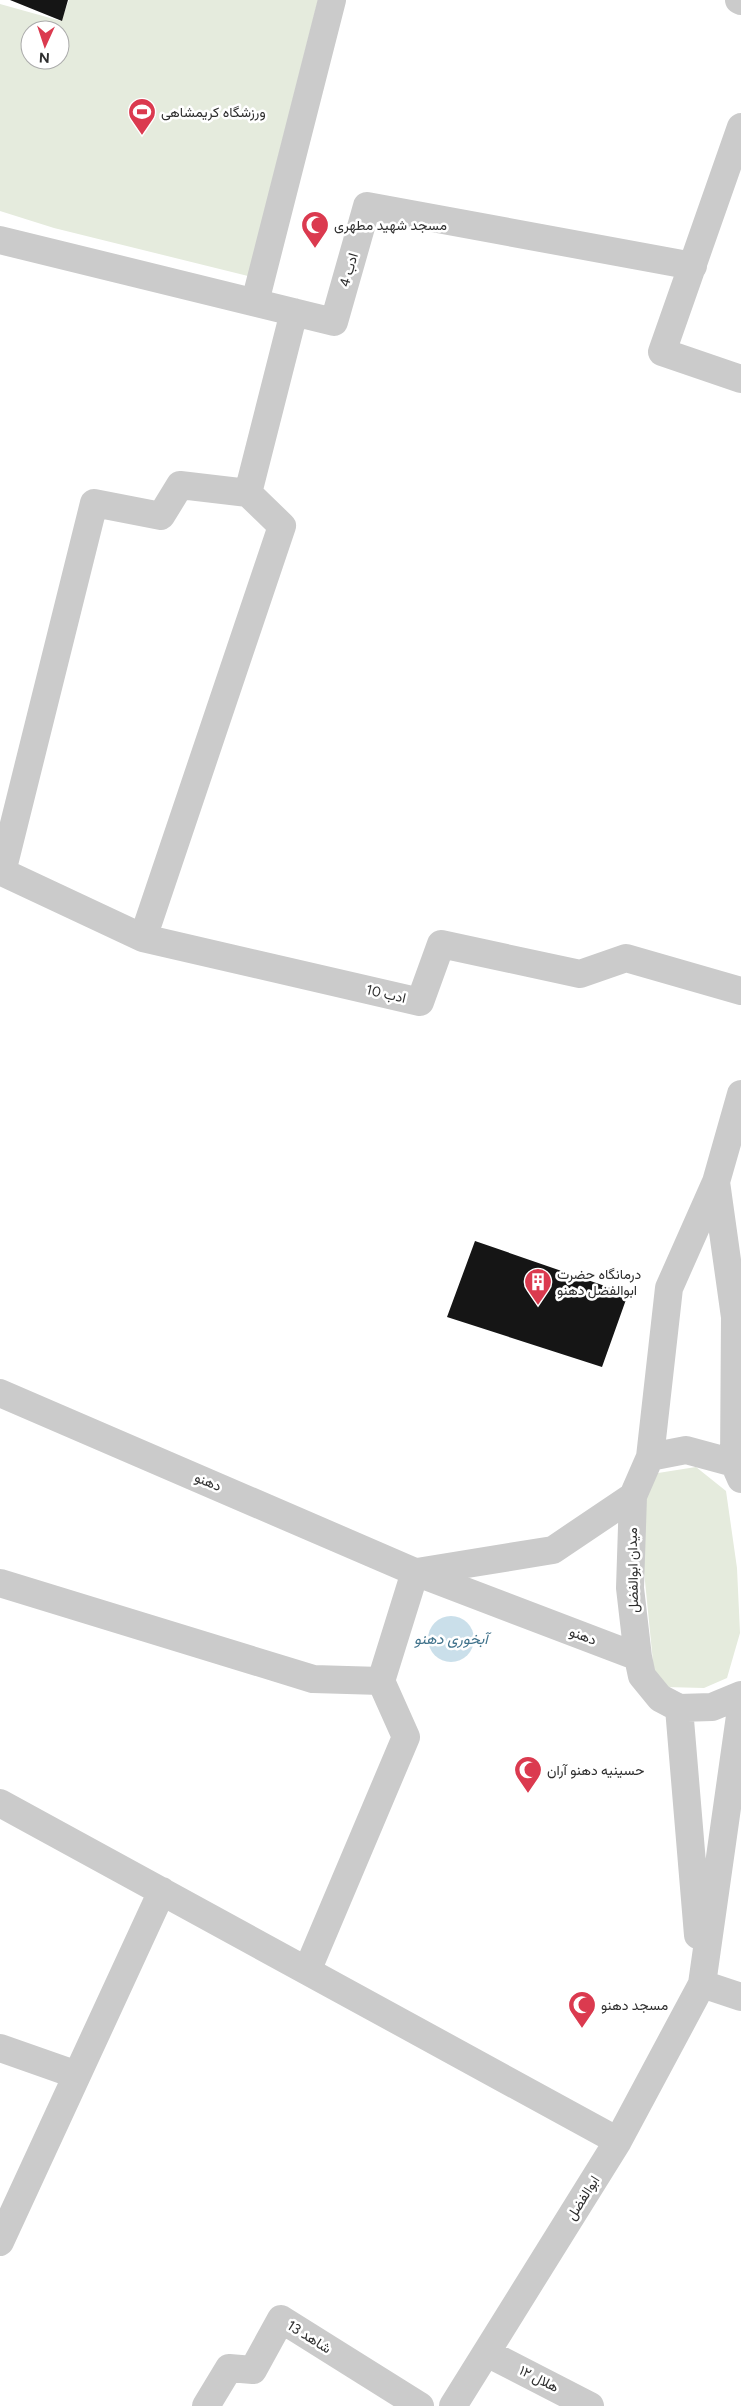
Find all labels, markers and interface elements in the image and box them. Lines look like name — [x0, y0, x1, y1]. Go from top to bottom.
north arrow — [20, 20, 70, 70]
text: N — [38, 49, 50, 66]
sports icon: ورزشگاه کریمشاهی — [127, 97, 157, 136]
place label: ورزشگاه کریمشاهی — [161, 104, 266, 121]
mosque icon: مسجد شهید مطهری — [300, 210, 330, 249]
place label: مسجد شهید مطهری — [334, 217, 447, 234]
street label: ادب 4 — [336, 251, 362, 289]
street label: ادب 10 — [364, 981, 408, 1007]
place label: درمانگاه حضرت ابوالفضل دهنو — [557, 1266, 642, 1299]
building icon: درمانگاه حضرت ابوالفضل دهنو — [523, 1267, 553, 1306]
street label: دهنو — [192, 1469, 224, 1495]
street label: میدان ابوالفضل — [624, 1527, 642, 1613]
street label: دهنو — [567, 1623, 599, 1649]
water label: آبخوری دهنو — [414, 1630, 492, 1648]
mosque icon: حسینیه دهنو آران — [513, 1755, 543, 1794]
place label: حسینیه دهنو آران — [547, 1762, 644, 1779]
mosque icon: مسجد دهنو — [567, 1990, 597, 2029]
place label: مسجد دهنو — [601, 1997, 668, 2014]
street label: ابوالفضل — [563, 2173, 603, 2223]
street label: شاهد 13 — [284, 2317, 334, 2357]
street label: هلال ۱۲ — [516, 2362, 562, 2397]

